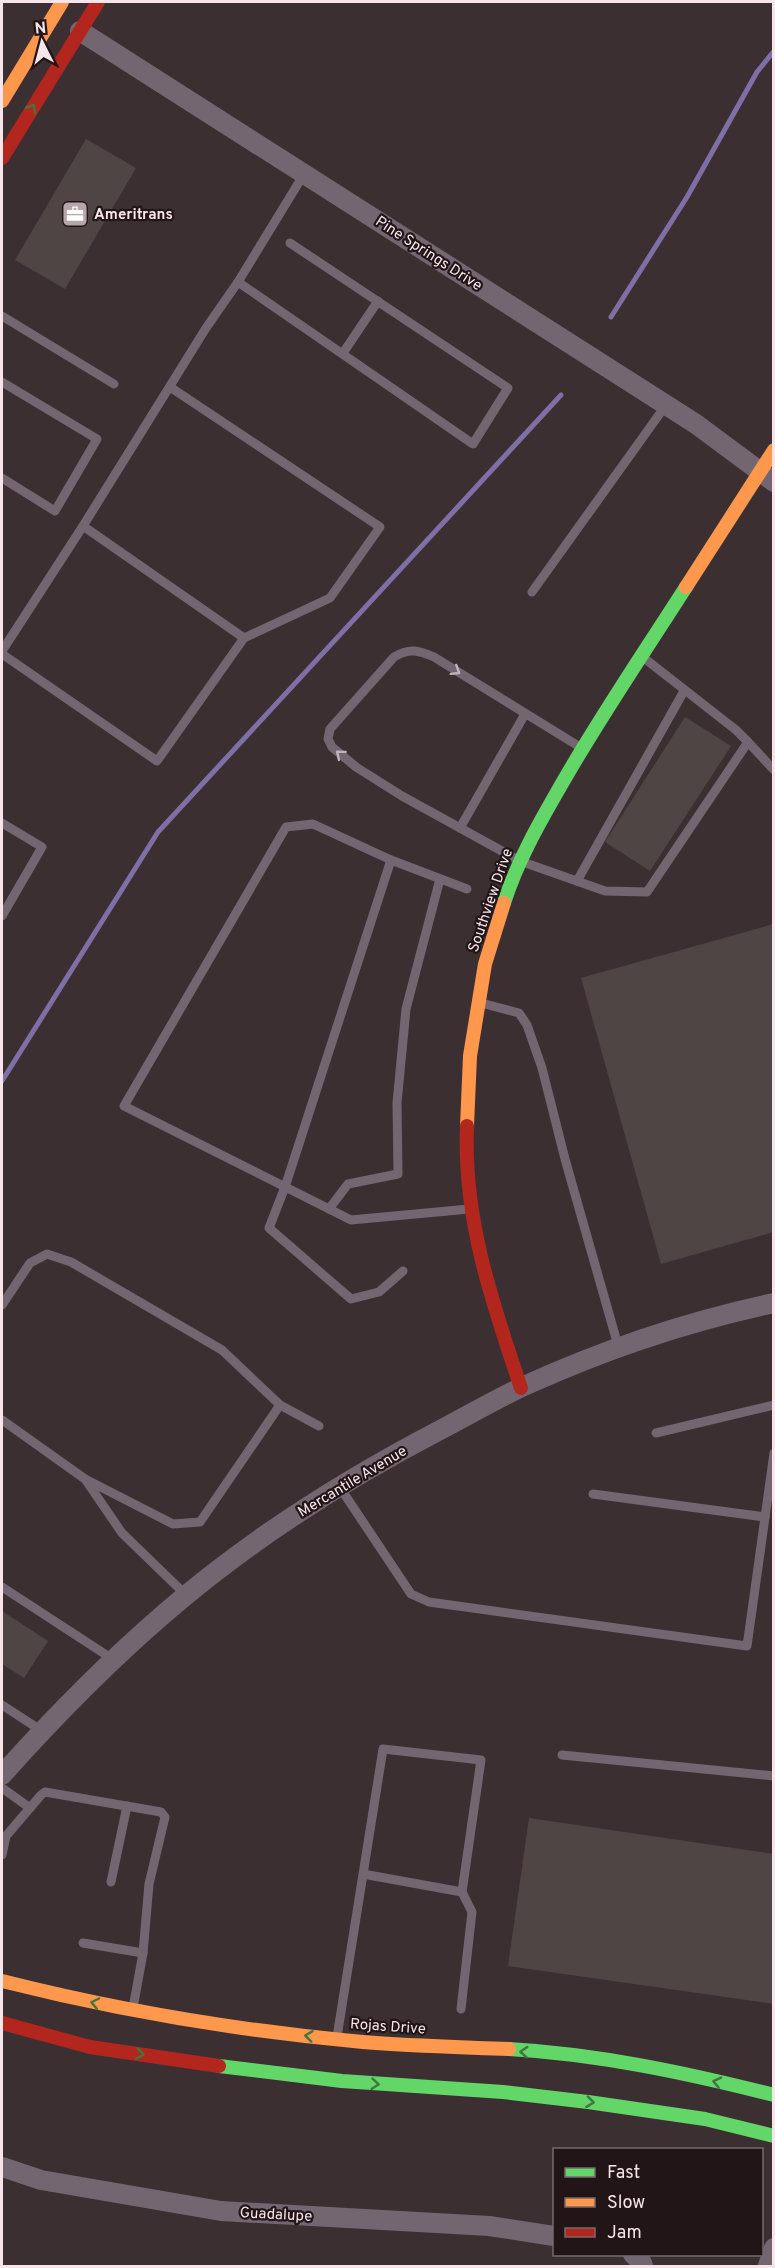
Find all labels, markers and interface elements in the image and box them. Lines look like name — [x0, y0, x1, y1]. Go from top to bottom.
north arrow — [12, 12, 72, 72]
text: N — [34, 19, 47, 40]
one-way arrow — [25, 104, 37, 114]
office icon: Ameritrans — [60, 199, 90, 229]
place label: Ameritrans — [94, 206, 173, 225]
street label: Pine Springs Drive — [371, 213, 485, 296]
one-way arrow — [450, 663, 460, 675]
one-way arrow — [336, 750, 347, 761]
street label: Southview Drive — [465, 846, 518, 955]
street label: Mercantile Avenue — [295, 1442, 411, 1522]
one-way arrow — [91, 1997, 101, 2010]
street label: Rojas Drive — [349, 2015, 426, 2040]
one-way arrow — [304, 2030, 313, 2042]
one-way arrow — [520, 2045, 529, 2058]
one-way arrow — [136, 2048, 145, 2060]
one-way arrow — [712, 2076, 722, 2089]
one-way arrow — [371, 2077, 380, 2090]
one-way arrow — [586, 2095, 595, 2108]
legend — [553, 2148, 763, 2256]
text: Fast — [607, 2162, 640, 2185]
text: Slow — [607, 2192, 645, 2215]
street label: Guadalupe — [239, 2204, 313, 2227]
text: Jam — [607, 2222, 642, 2245]

